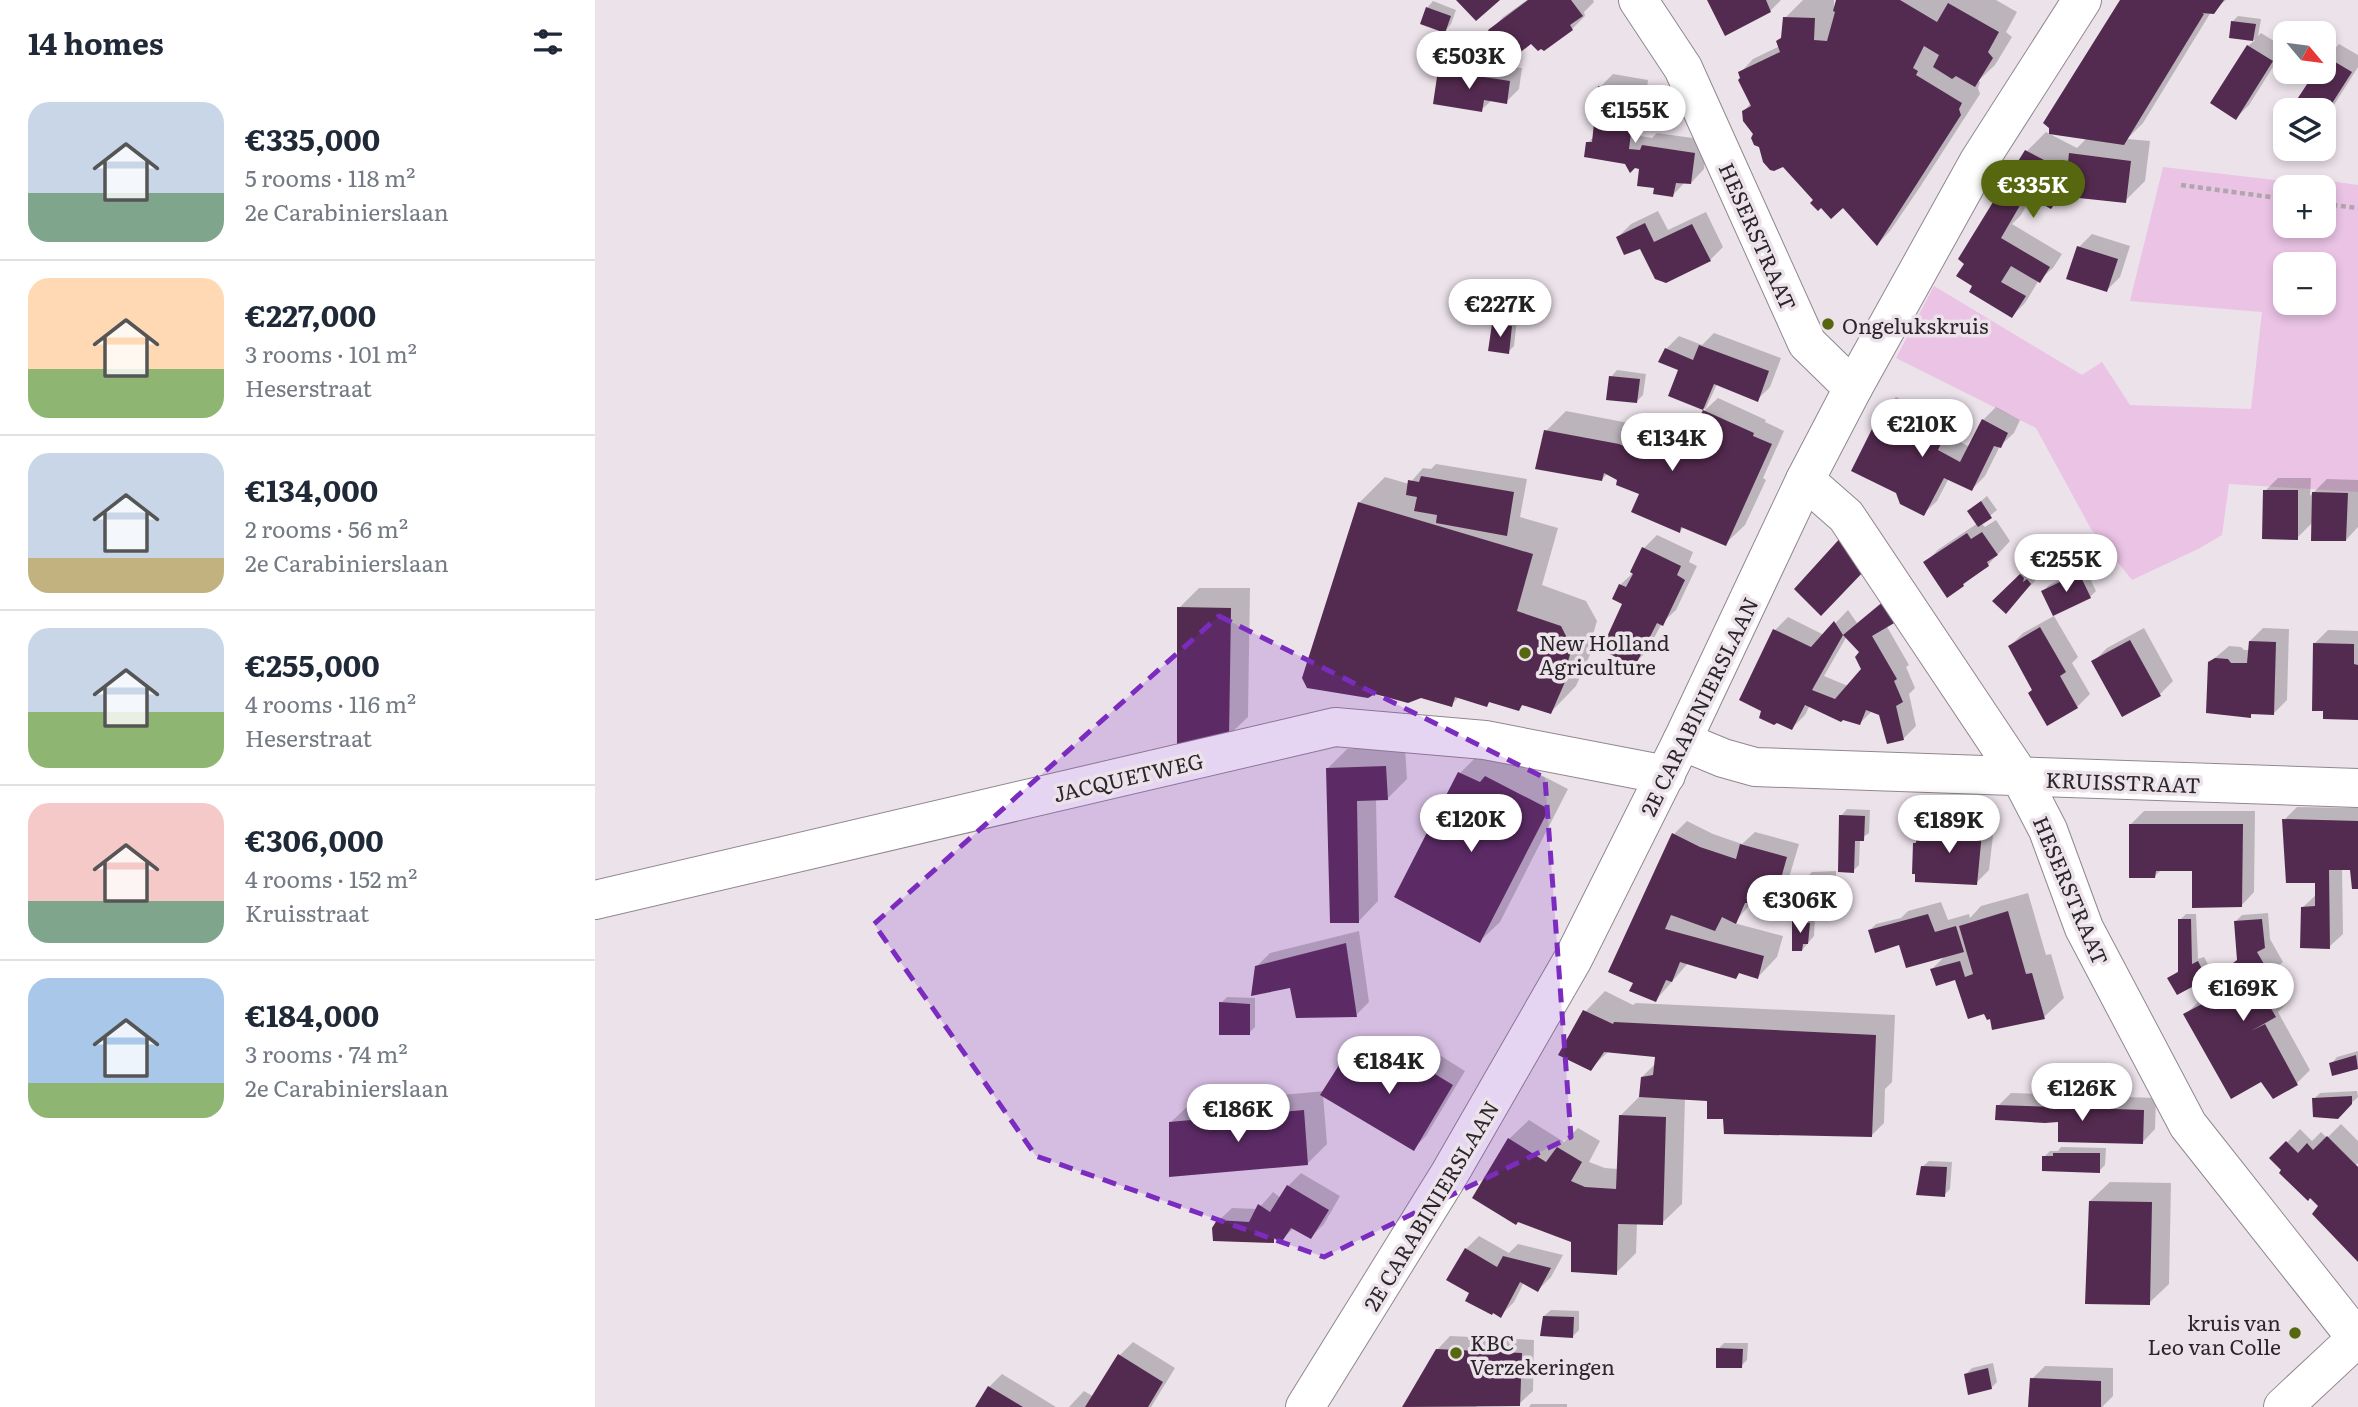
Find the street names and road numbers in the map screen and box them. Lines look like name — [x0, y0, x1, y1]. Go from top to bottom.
street label: HESERSTRAAT — [1712, 157, 1806, 315]
street label: 2E CARABINIERSLAAN — [1631, 591, 1765, 821]
street label: JACQUETWEG — [1050, 744, 1206, 808]
street label: KRUISSTRAAT — [2045, 763, 2201, 799]
street label: HESERSTRAAT — [2027, 811, 2117, 969]
street label: 2E CARABINIERSLAAN — [1355, 1094, 1505, 1316]

